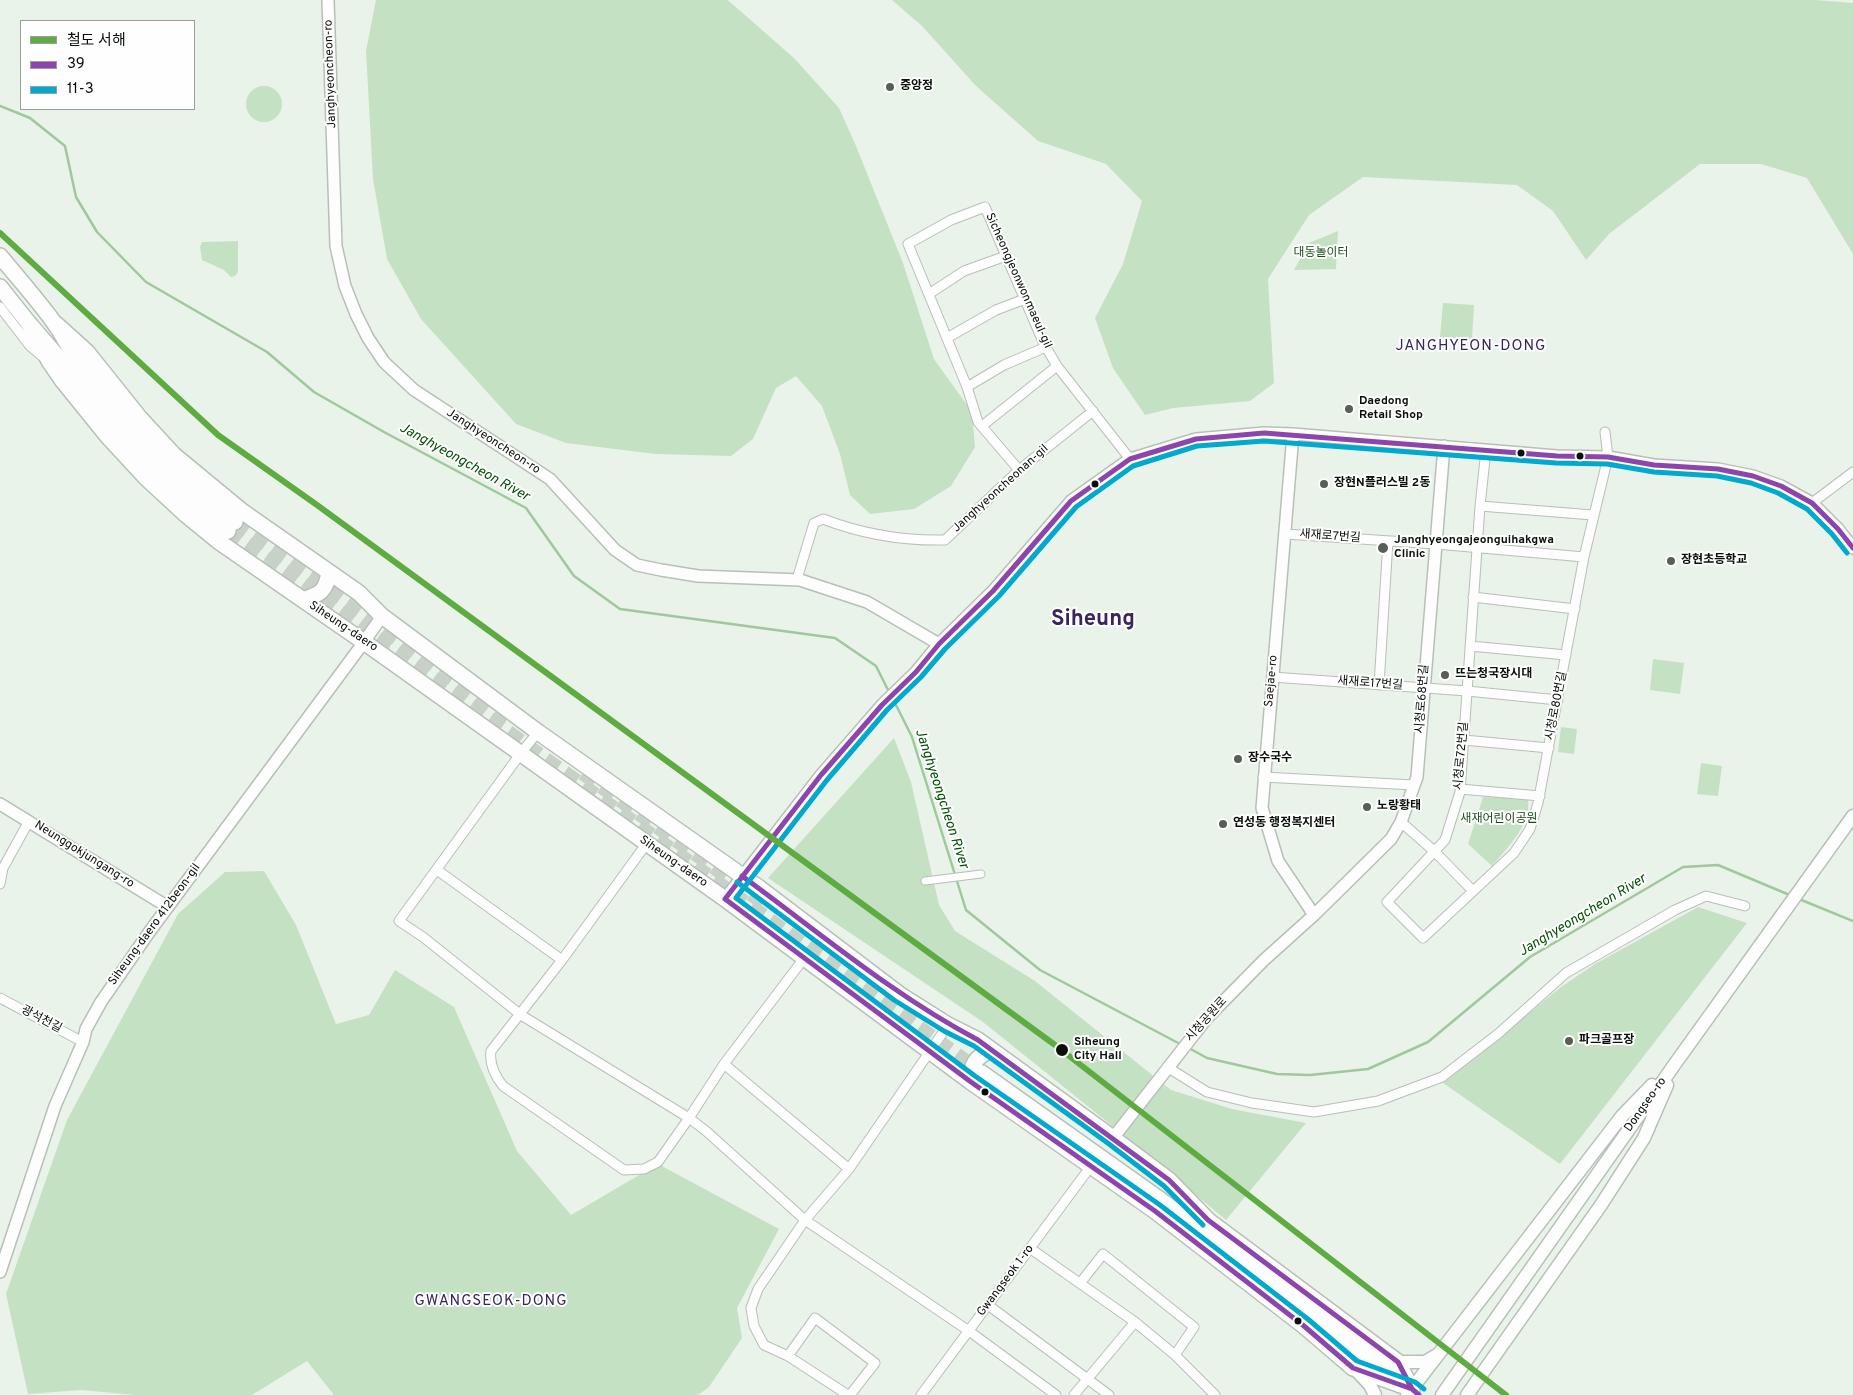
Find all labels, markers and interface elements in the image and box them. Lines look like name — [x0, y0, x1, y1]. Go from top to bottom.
street label: Janghyeoncheon-ro — [322, 19, 340, 129]
legend — [20, 20, 195, 110]
text: 철도 서해 — [67, 32, 126, 51]
text: 39 — [67, 55, 85, 74]
text: 11-3 — [67, 80, 94, 99]
place label: 중앙정 — [900, 80, 933, 94]
marker: 중앙정 — [884, 81, 896, 93]
street label: Sicheongjeonwonmaeul-gil — [982, 211, 1054, 351]
park label: 대동놀이터 — [1293, 247, 1349, 261]
district label: JANGHYEON-DONG — [1394, 338, 1548, 356]
place label: Daedong Retail Shop — [1359, 395, 1423, 423]
marker: Daedong Retail Shop — [1343, 403, 1355, 415]
street label: Janghyeoncheon-ro — [443, 406, 543, 478]
water label: Janghyeongcheon River — [396, 420, 532, 506]
street label: Janghyeoncheonan-gil — [950, 442, 1052, 536]
unlabelled marker — [1516, 448, 1526, 458]
unlabelled marker — [1575, 451, 1585, 461]
place label: 장현N플러스빌 2동 — [1334, 477, 1430, 491]
marker: 장현N플러스빌 2동 — [1318, 478, 1330, 490]
unlabelled marker — [1090, 479, 1100, 489]
street label: 새재로7번길 — [1299, 528, 1361, 546]
place label: Janghyeongajeonguihakgwa Clinic — [1394, 534, 1554, 562]
marker: Janghyeongajeonguihakgwa Clinic — [1376, 541, 1390, 555]
place label: 장현초등학교 — [1681, 554, 1747, 568]
marker: 장현초등학교 — [1665, 555, 1677, 567]
street label: Siheung-daero — [306, 599, 380, 655]
district label: Siheung — [1051, 608, 1135, 634]
street label: Saejae-ro — [1263, 654, 1281, 708]
street label: 시청로68번길 — [1413, 664, 1433, 734]
place label: 뜨는청국장시대 — [1455, 668, 1532, 682]
marker: 뜨는청국장시대 — [1439, 669, 1451, 681]
street label: 시청로80번길 — [1543, 670, 1571, 742]
street label: 새재로17번길 — [1337, 675, 1403, 693]
street label: 시청로72번길 — [1452, 721, 1472, 791]
water label: Janghyeongcheon River — [910, 727, 972, 871]
place label: 장수국수 — [1248, 752, 1292, 766]
marker: 장수국수 — [1232, 753, 1244, 765]
place label: 노랑황태 — [1377, 800, 1421, 814]
marker: 노랑황태 — [1361, 801, 1373, 813]
park label: 새재어린이공원 — [1460, 813, 1538, 827]
place label: 연성동 행정복지센터 — [1233, 817, 1335, 831]
street label: Neunggokjungang-ro — [31, 818, 137, 892]
marker: 연성동 행정복지센터 — [1217, 818, 1229, 830]
street label: Siheung-daero — [636, 833, 710, 891]
street label: Siheung-daero 412beon-gil — [106, 861, 204, 989]
water label: Janghyeongcheon River — [1516, 871, 1650, 961]
street label: 시청공원로 — [1183, 995, 1231, 1045]
street label: 광석천길 — [18, 1003, 64, 1037]
place label: 파크골프장 — [1579, 1034, 1634, 1048]
marker: 파크골프장 — [1563, 1035, 1575, 1047]
place label: Siheung City Hall — [1074, 1036, 1122, 1064]
marker: Siheung City Hall — [1054, 1042, 1070, 1058]
street label: Dongseo-ro — [1622, 1075, 1670, 1135]
unlabelled marker — [980, 1087, 990, 1097]
street label: Gwangseok 1-ro — [975, 1243, 1037, 1319]
district label: GWANGSEOK-DONG — [413, 1293, 569, 1311]
unlabelled marker — [1293, 1316, 1303, 1326]

